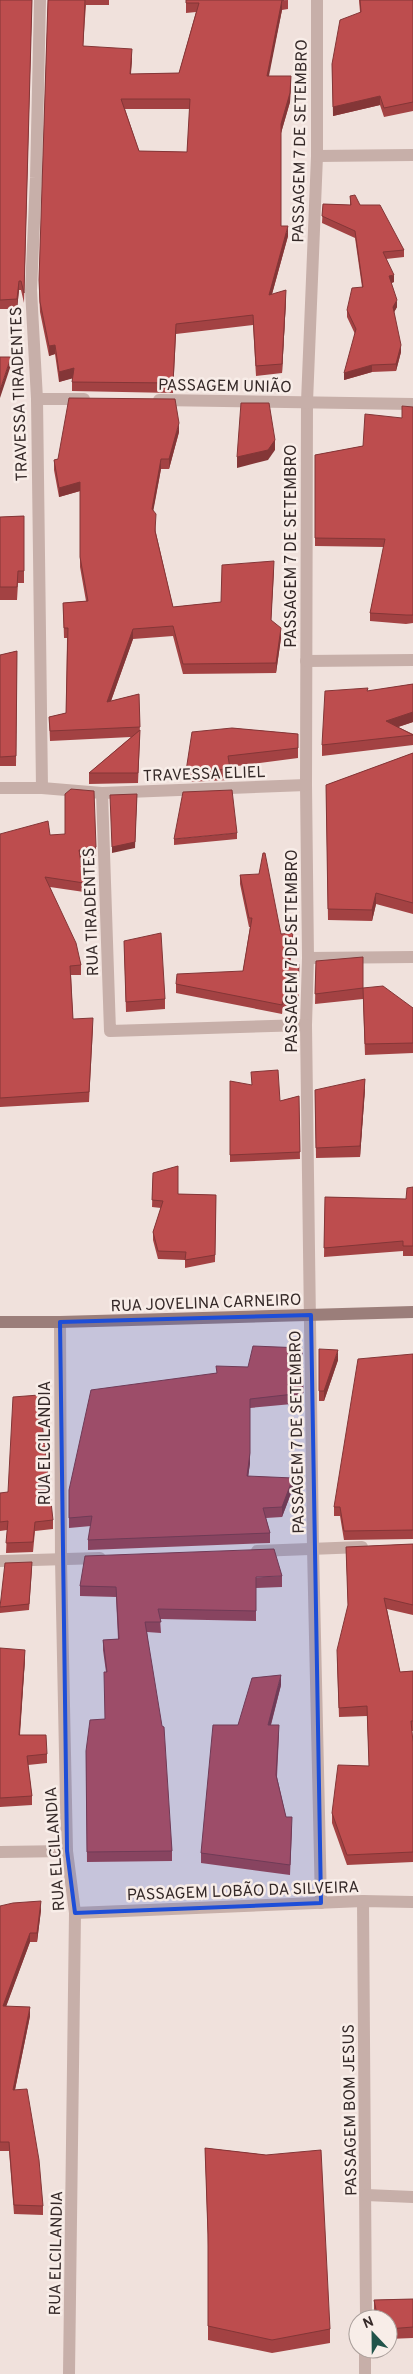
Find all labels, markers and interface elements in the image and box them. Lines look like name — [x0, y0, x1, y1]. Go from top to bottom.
street label: PASSAGEM 7 DE SETEMBRO — [289, 39, 313, 243]
street label: TRAVESSA TIRADENTES — [7, 306, 33, 482]
street label: PASSAGEM UNIÃO — [158, 373, 292, 398]
street label: PASSAGEM 7 DE SETEMBRO — [282, 444, 302, 648]
street label: TRAVESSA ELIEL — [143, 763, 266, 787]
street label: RUA TIRADENTES — [80, 847, 104, 977]
street label: PASSAGEM 7 DE SETEMBRO — [283, 849, 303, 1053]
street label: RUA JOVELINA CARNEIRO — [110, 1291, 302, 1317]
street label: PASSAGEM 7 DE SETEMBRO — [286, 1330, 310, 1534]
street label: RUA ELCILANDIA — [36, 1381, 56, 1505]
street label: RUA ELCILANDIA — [42, 1786, 70, 1912]
street label: PASSAGEM LOBÃO DA SILVEIRA — [126, 1875, 360, 1906]
street label: PASSAGEM BOM JESUS — [340, 2024, 362, 2196]
street label: RUA ELCILANDIA — [46, 2190, 68, 2316]
north arrow — [348, 2309, 398, 2359]
text: N — [361, 2314, 377, 2333]

